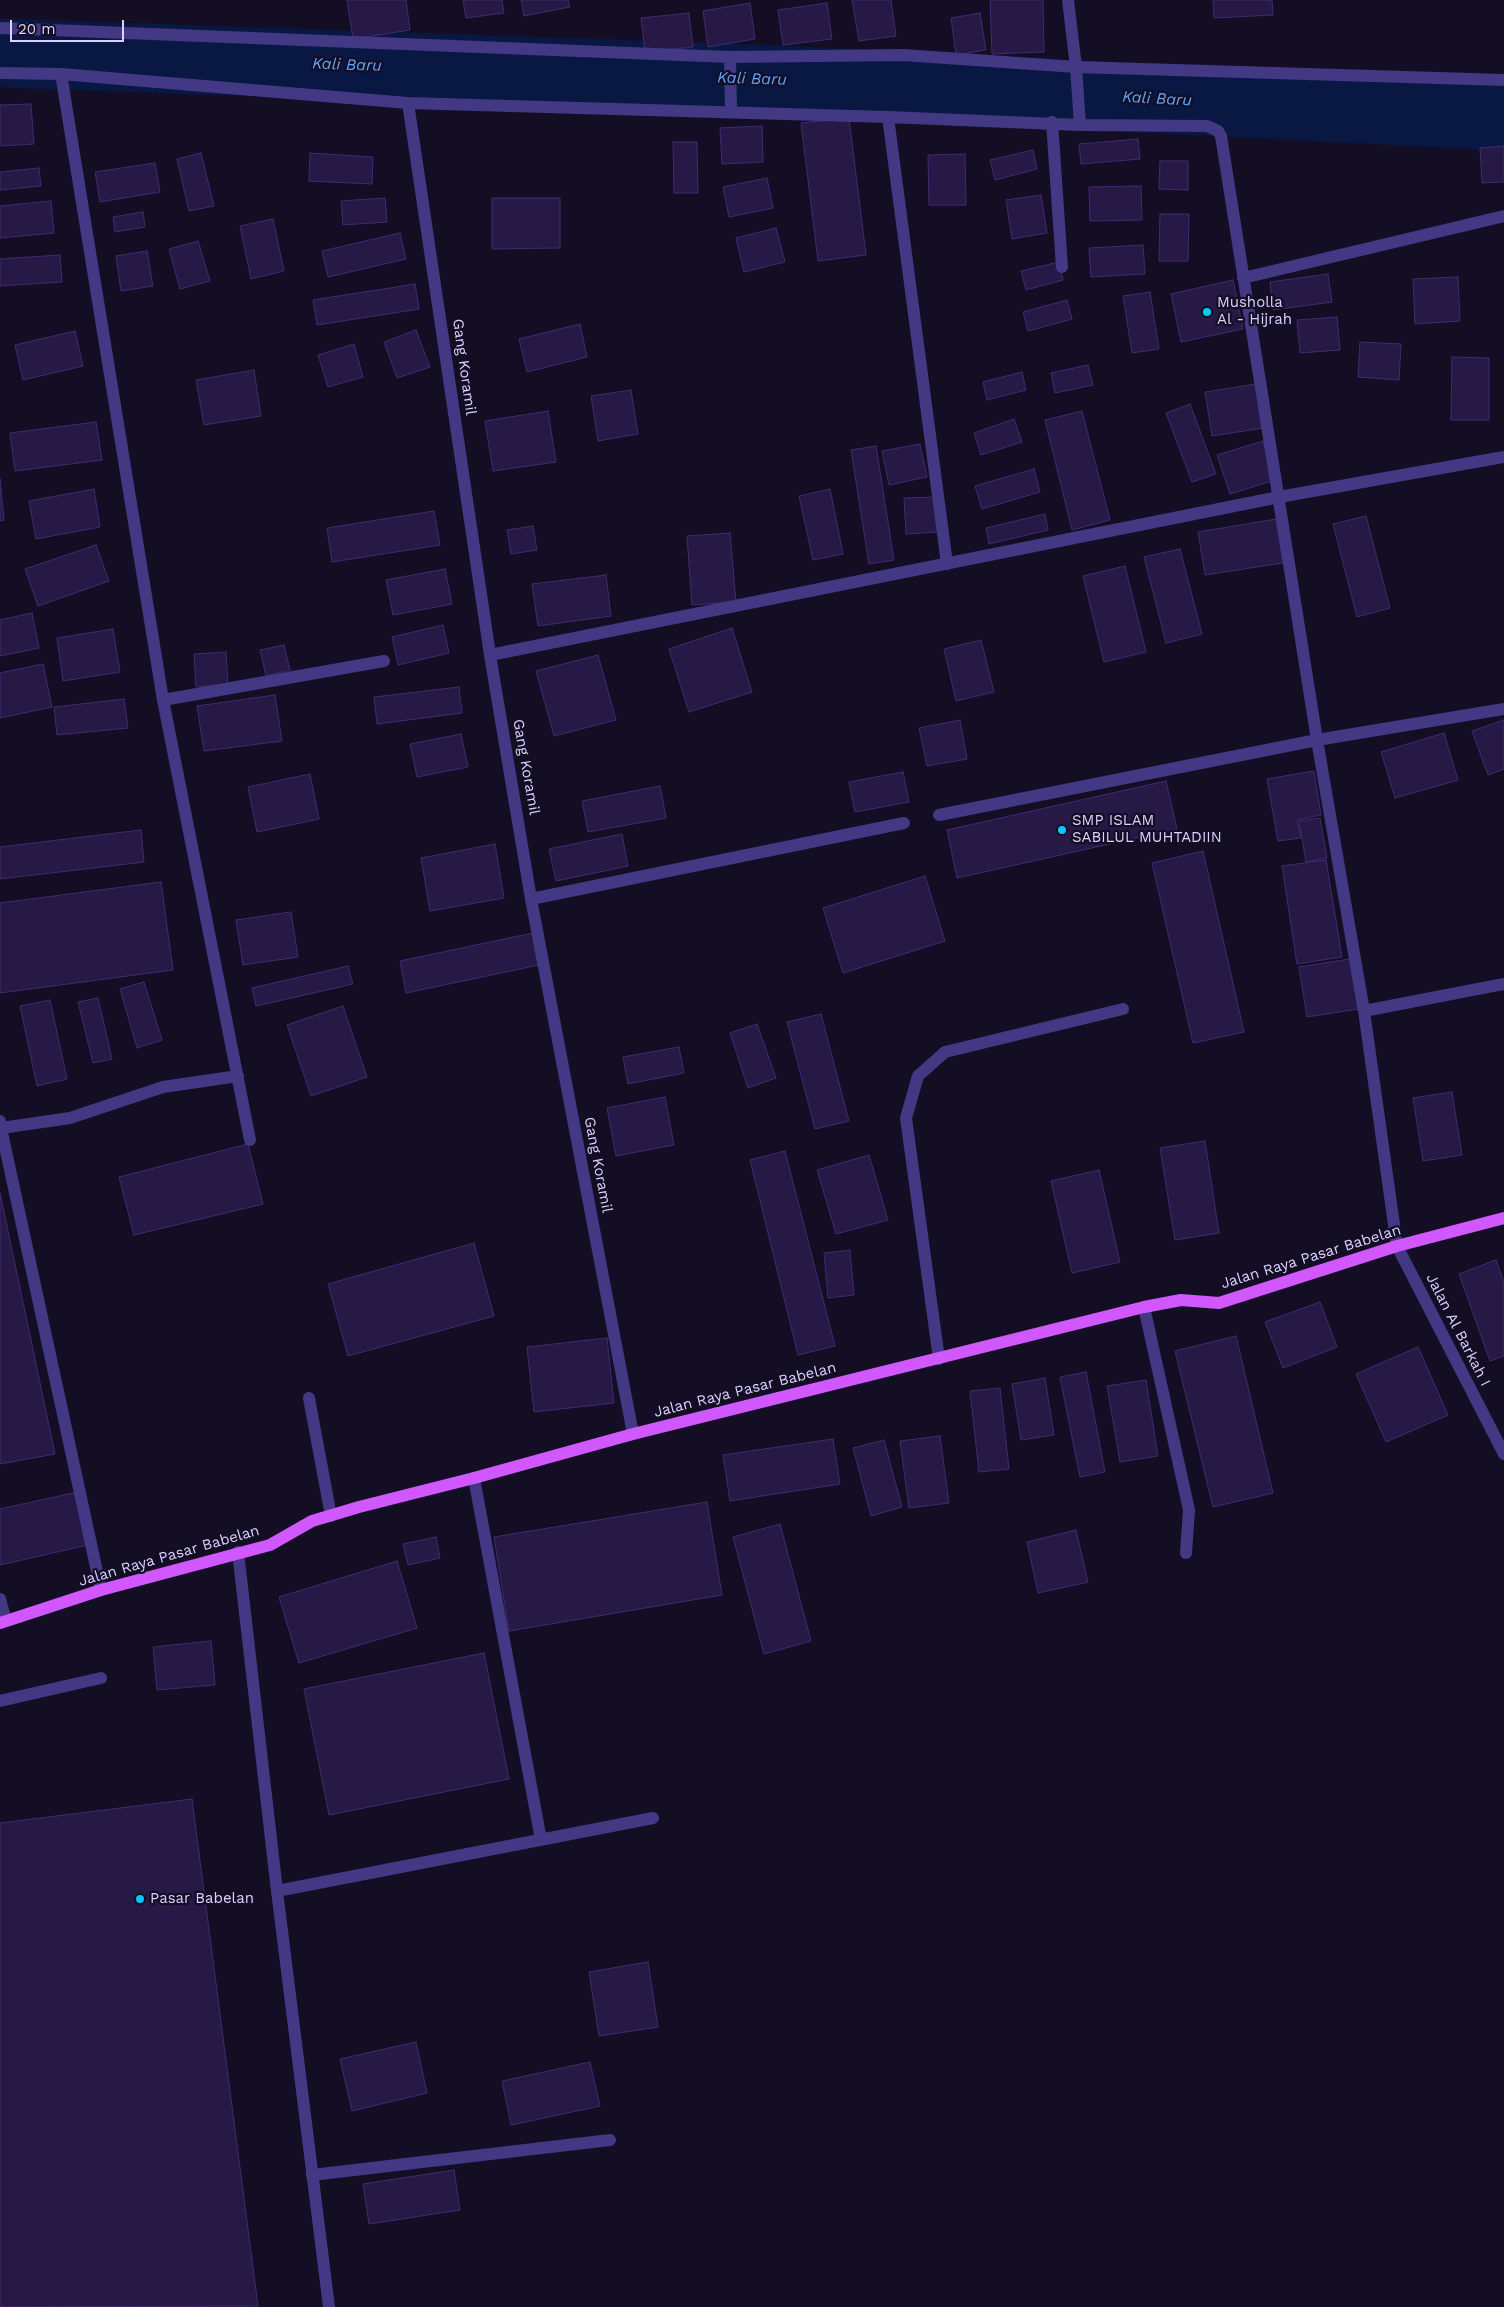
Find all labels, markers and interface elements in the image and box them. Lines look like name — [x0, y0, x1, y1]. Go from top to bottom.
scale bar — [12, 10, 126, 42]
text: 20 m — [18, 20, 56, 38]
water label: Kali Baru — [312, 54, 382, 76]
water label: Kali Baru — [717, 68, 787, 90]
water label: Kali Baru — [1122, 88, 1192, 110]
place label: Musholla Al - Hijrah — [1217, 294, 1292, 329]
marker: Musholla Al - Hijrah — [1201, 306, 1213, 318]
street label: Gang Koramil — [448, 318, 480, 416]
street label: Gang Koramil — [509, 718, 543, 816]
place label: SMP ISLAM SABILUL MUHTADIIN — [1072, 812, 1222, 847]
marker: SMP ISLAM SABILUL MUHTADIIN — [1056, 824, 1068, 836]
street label: Gang Koramil — [580, 1116, 616, 1214]
street label: Jalan Raya Pasar Babelan — [1219, 1221, 1403, 1293]
street label: Jalan Al Barkah I — [1422, 1271, 1494, 1389]
street label: Jalan Raya Pasar Babelan — [652, 1359, 838, 1421]
street label: Jalan Raya Pasar Babelan — [76, 1522, 262, 1590]
place label: Pasar Babelan — [150, 1890, 254, 1908]
marker: Pasar Babelan — [134, 1893, 146, 1905]

